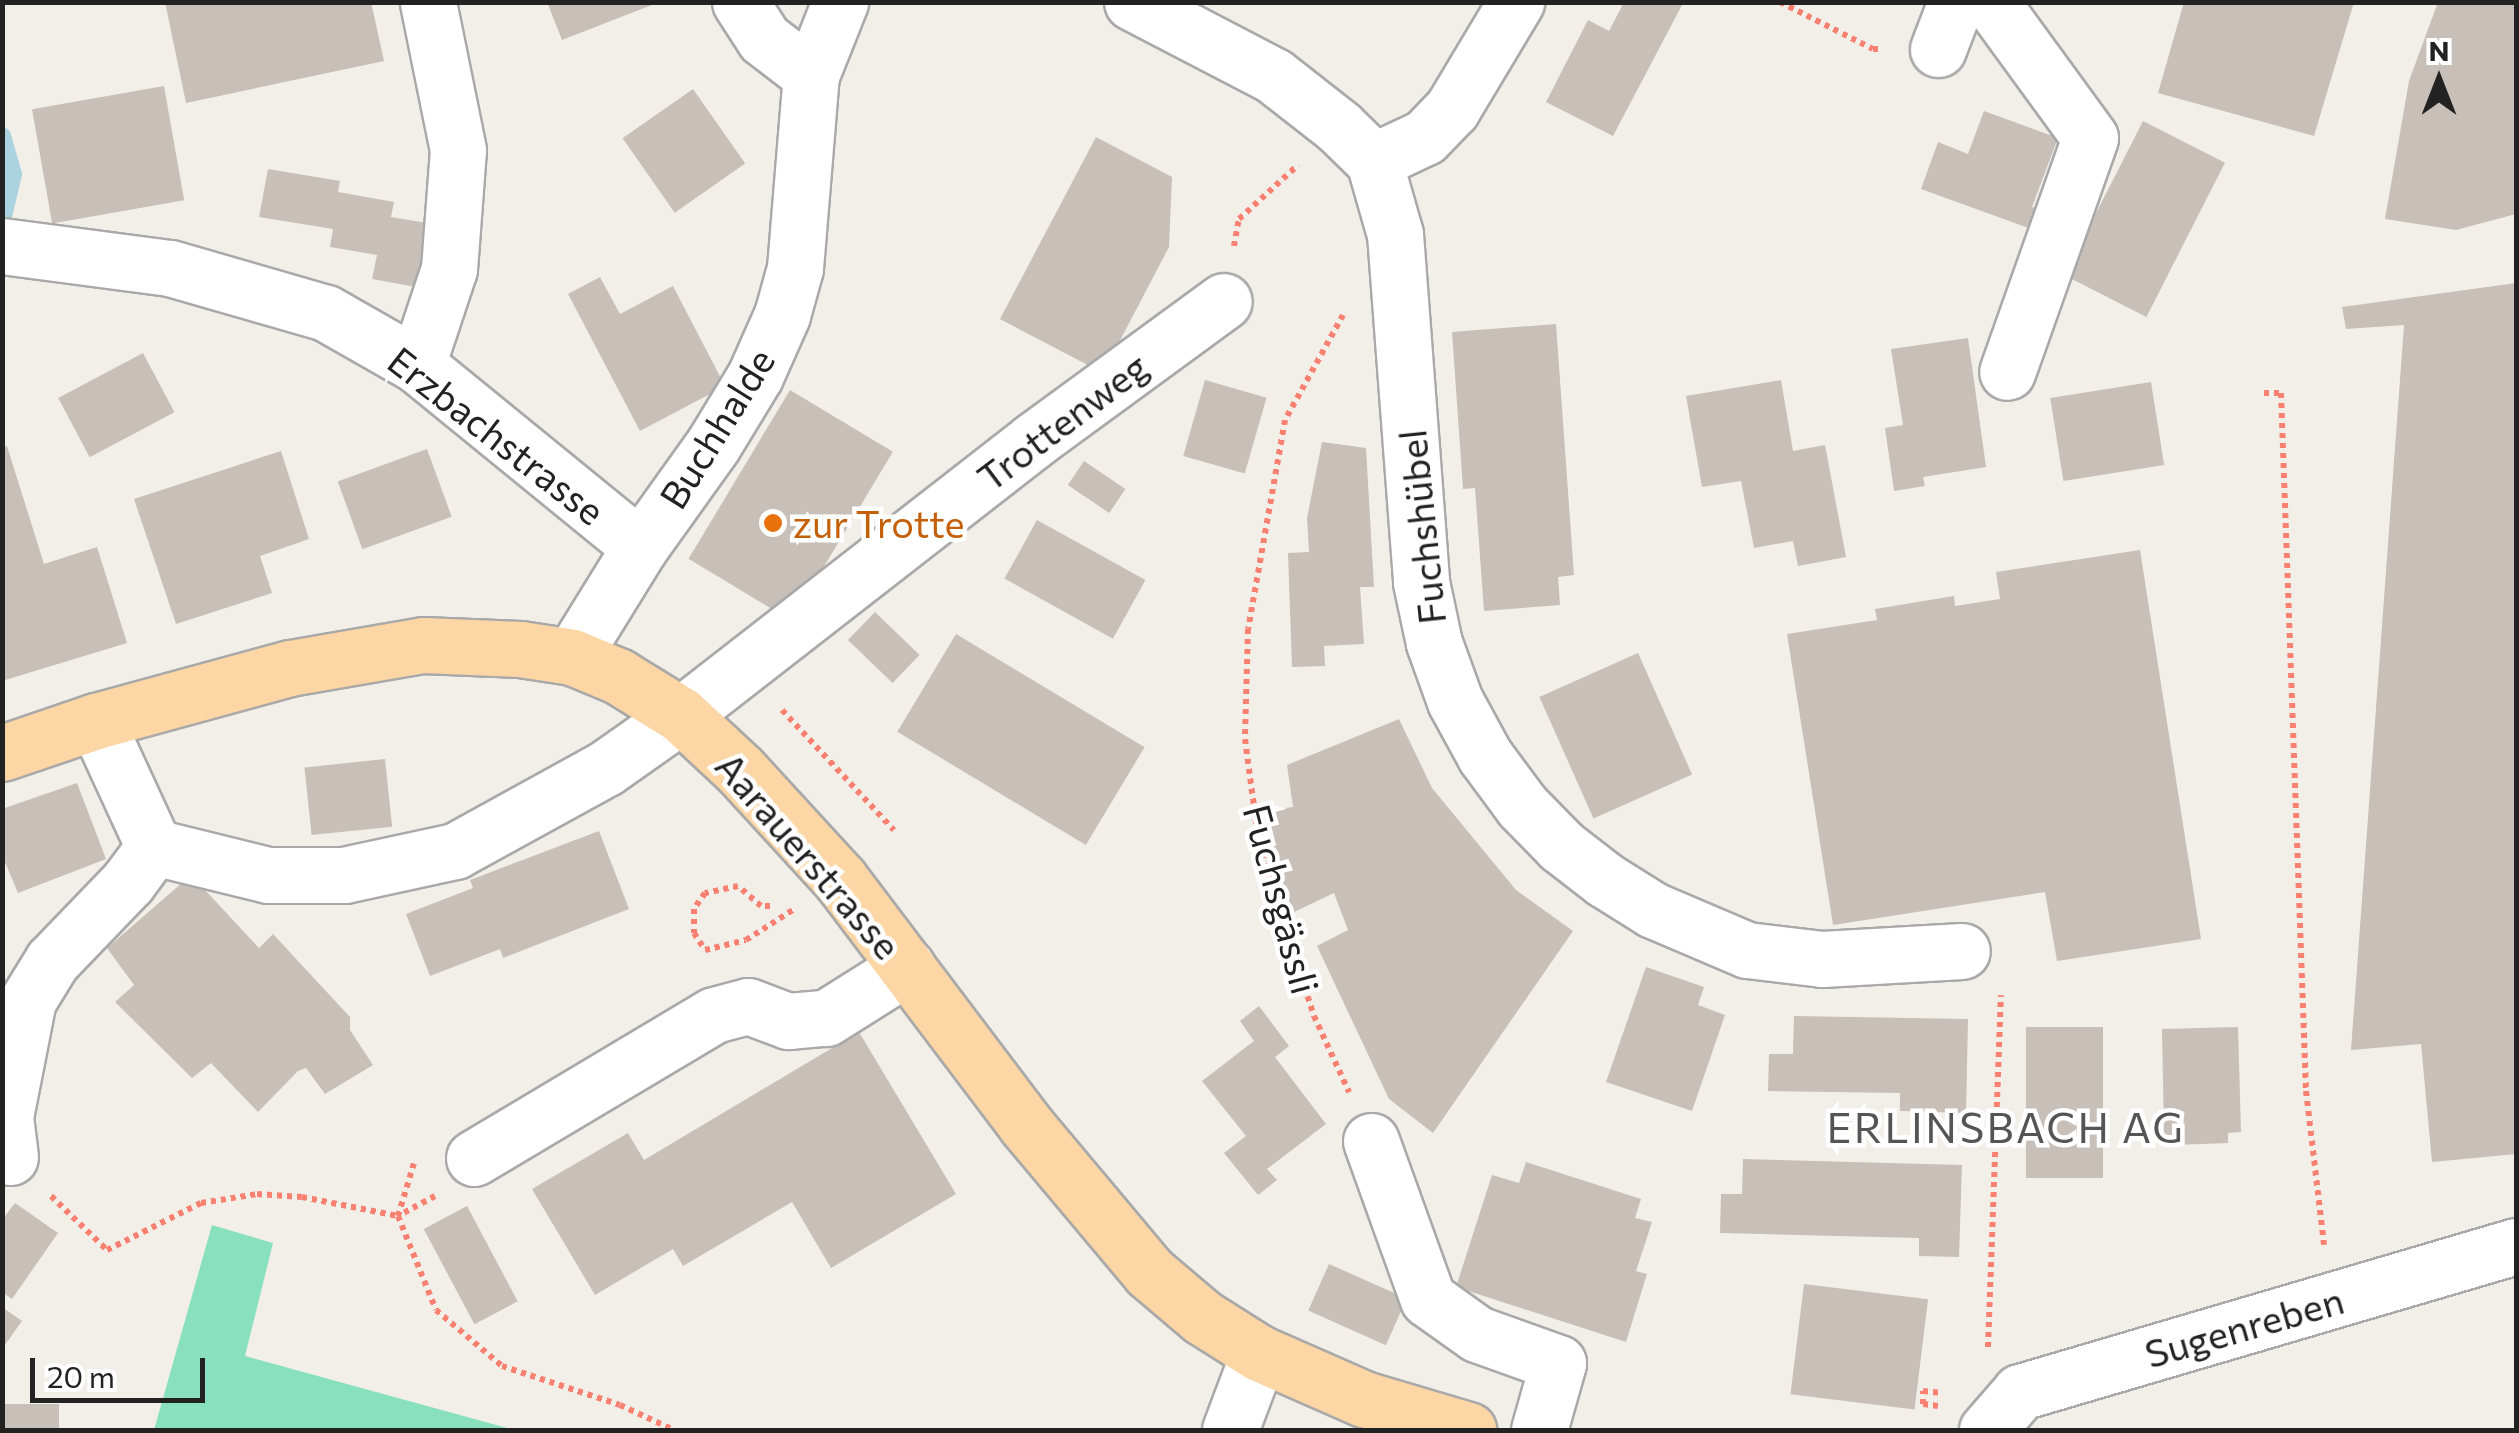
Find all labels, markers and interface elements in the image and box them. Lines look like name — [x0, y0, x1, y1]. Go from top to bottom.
north arrow — [2389, 30, 2489, 130]
text: N — [2429, 33, 2450, 67]
street label: Erzbachstrasse — [380, 337, 614, 533]
street label: Buchhalde — [649, 340, 783, 516]
street label: Trottenweg — [968, 342, 1156, 500]
street label: Fuchshübel — [1388, 427, 1454, 627]
place label: zur Trotte — [793, 500, 965, 546]
marker: zur Trotte — [762, 512, 784, 534]
street label: Aarauerstrasse — [707, 743, 911, 967]
street label: Fuchsgässli — [1235, 799, 1329, 999]
district label: ERLINSBACH AG — [1826, 1101, 2186, 1151]
street label: Sugenreben — [2139, 1276, 2349, 1376]
scale bar — [35, 1338, 210, 1400]
text: 20 m — [47, 1357, 115, 1394]

